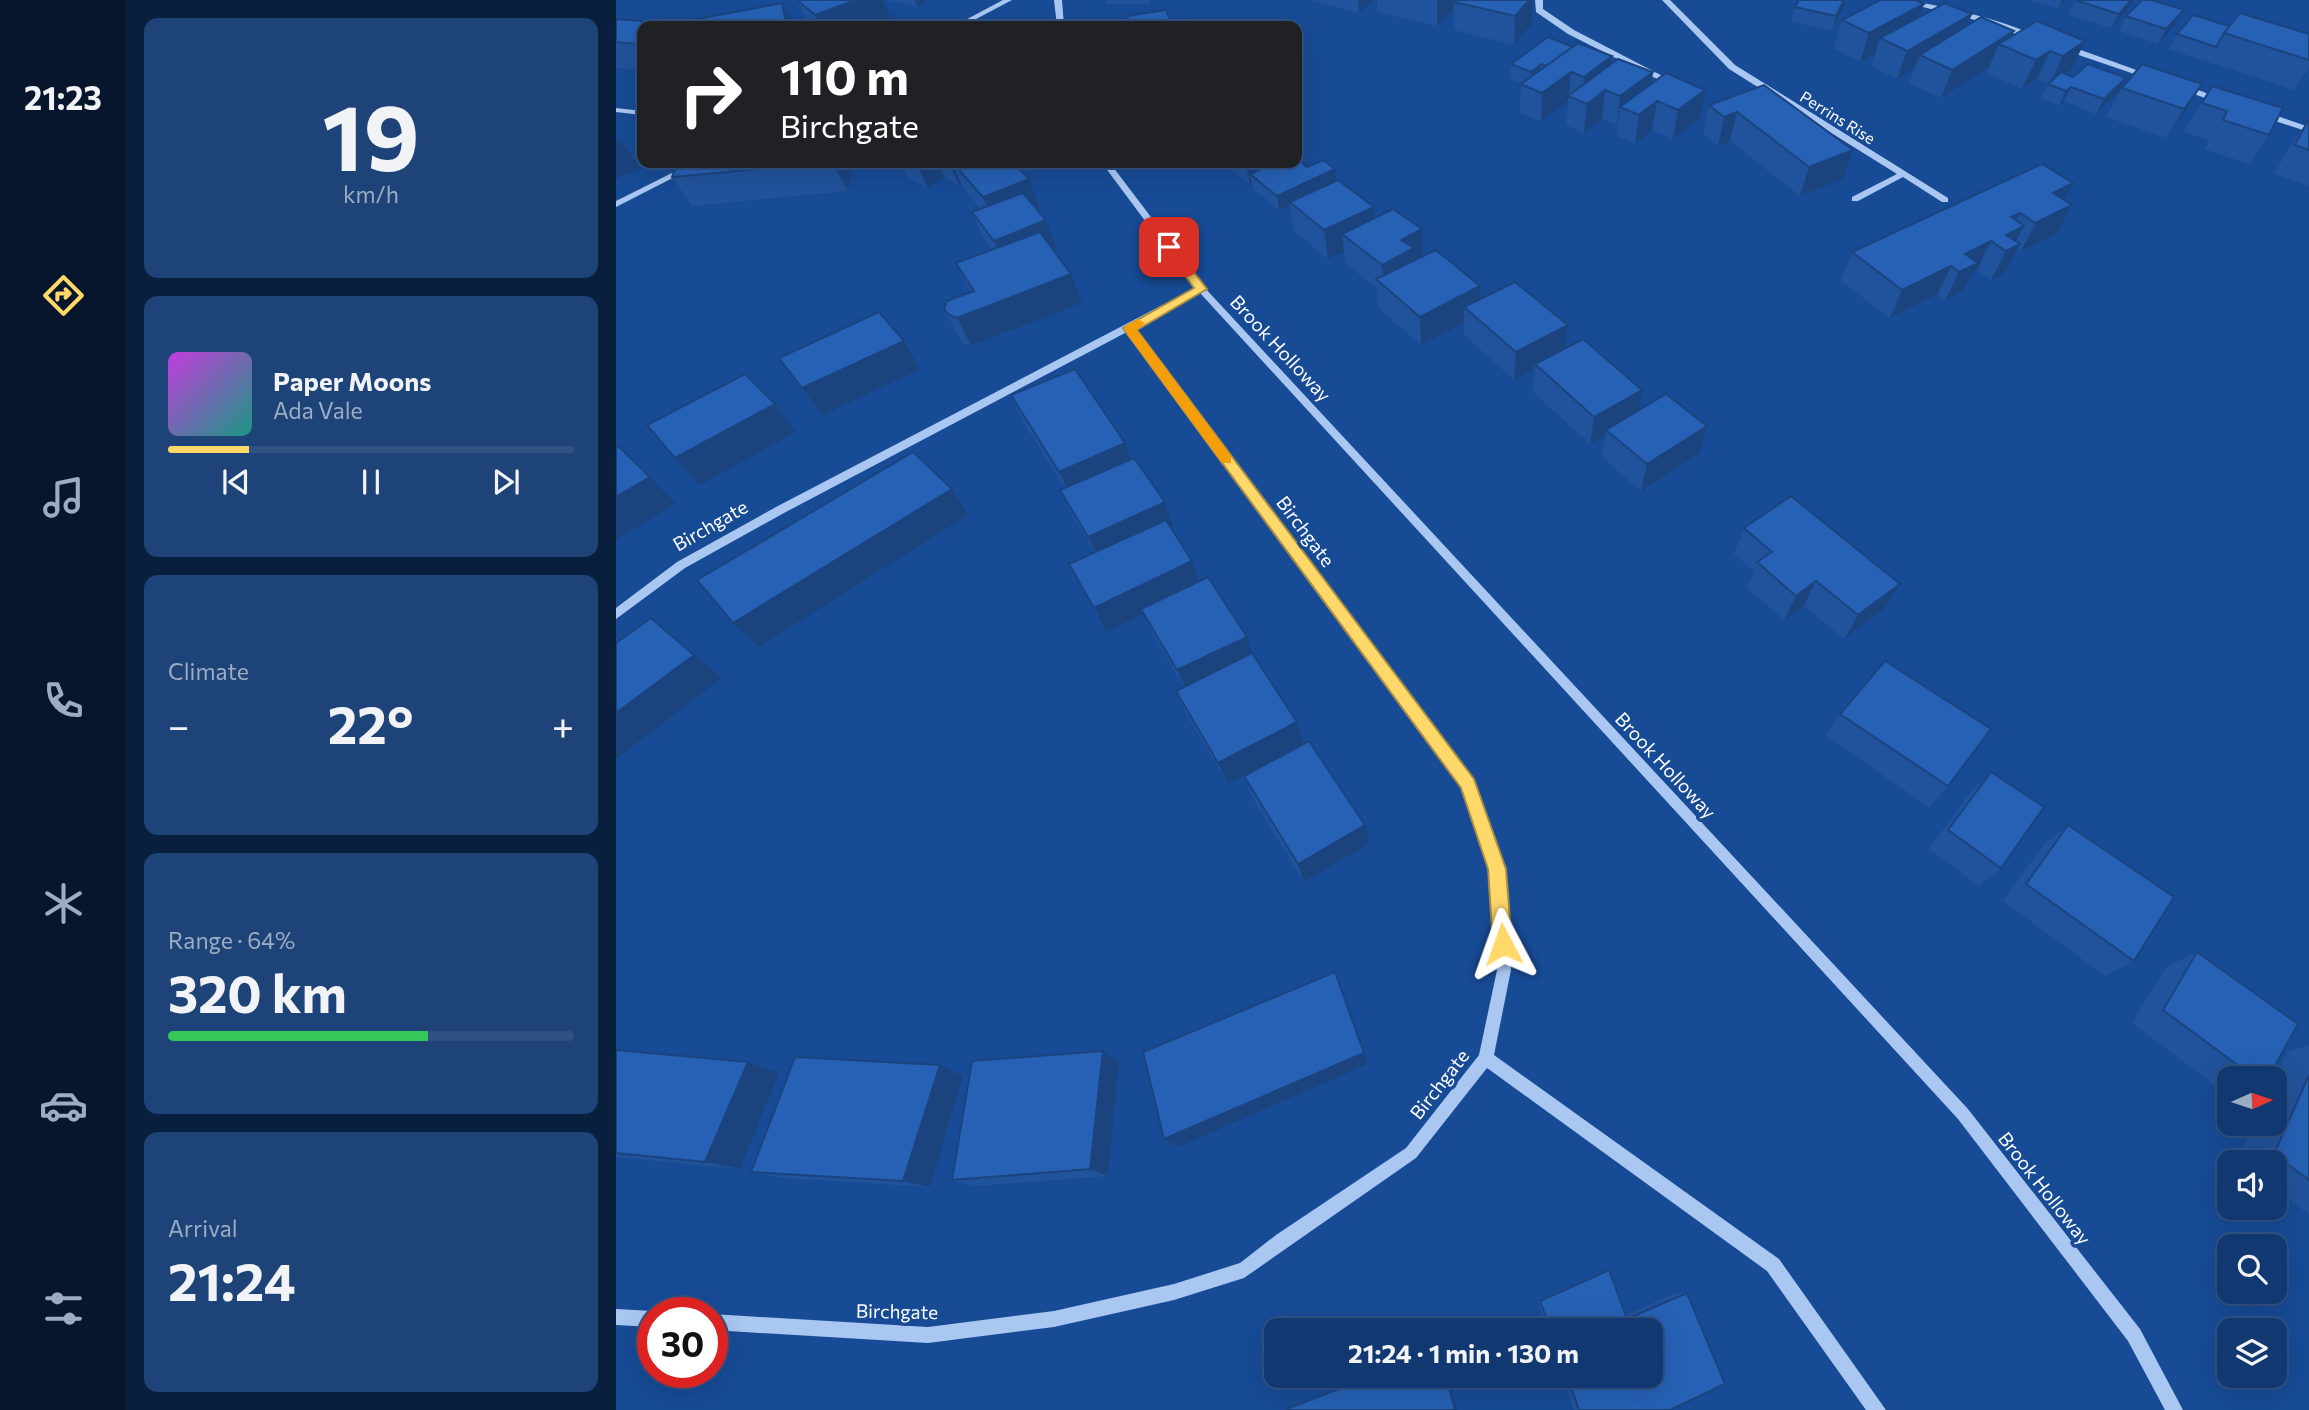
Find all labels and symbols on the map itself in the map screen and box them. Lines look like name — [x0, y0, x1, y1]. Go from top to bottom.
street label: Perrins Rise — [1797, 86, 1879, 148]
pin — [1139, 217, 1199, 277]
street label: Brook Holloway — [1226, 290, 1336, 406]
street label: Birchgate — [1272, 491, 1340, 571]
street label: Birchgate — [669, 494, 751, 556]
street label: Brook Holloway — [1611, 707, 1721, 823]
position arrow — [1466, 907, 1540, 981]
street label: Birchgate — [1405, 1044, 1473, 1124]
north arrow — [2217, 1066, 2287, 1136]
street label: Brook Holloway — [1994, 1127, 2096, 1249]
speed limit sign: 30 — [637, 1297, 728, 1388]
street label: Birchgate — [856, 1299, 938, 1323]

